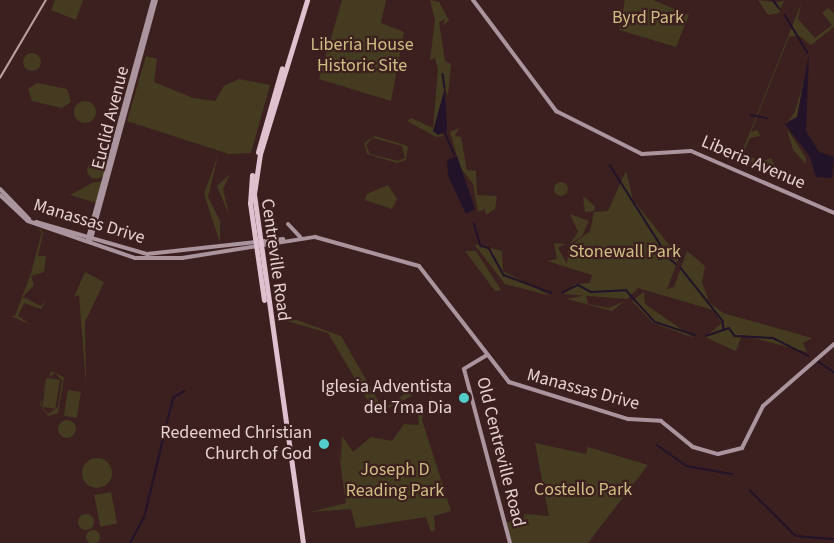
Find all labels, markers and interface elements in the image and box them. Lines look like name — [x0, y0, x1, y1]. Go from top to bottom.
park label: Byrd Park — [612, 7, 684, 29]
park label: Liberia House Historic Site — [310, 35, 414, 78]
street label: Euclid Avenue — [88, 64, 134, 172]
street label: Liberia Avenue — [698, 131, 808, 195]
street label: Manassas Drive — [31, 195, 147, 249]
street label: Centreville Road — [256, 197, 294, 323]
park label: Stonewall Park — [569, 241, 681, 263]
street label: Manassas Drive — [524, 365, 642, 415]
street label: Old Centreville Road — [471, 375, 529, 529]
place label: Iglesia Adventista del 7ma Dia — [321, 377, 452, 420]
marker: Iglesia Adventista del 7ma Dia — [457, 391, 471, 405]
place label: Redeemed Christian Church of God — [160, 423, 312, 466]
marker: Redeemed Christian Church of God — [317, 437, 331, 451]
park label: Joseph D Reading Park — [346, 460, 444, 502]
park label: Costello Park — [534, 479, 632, 501]

